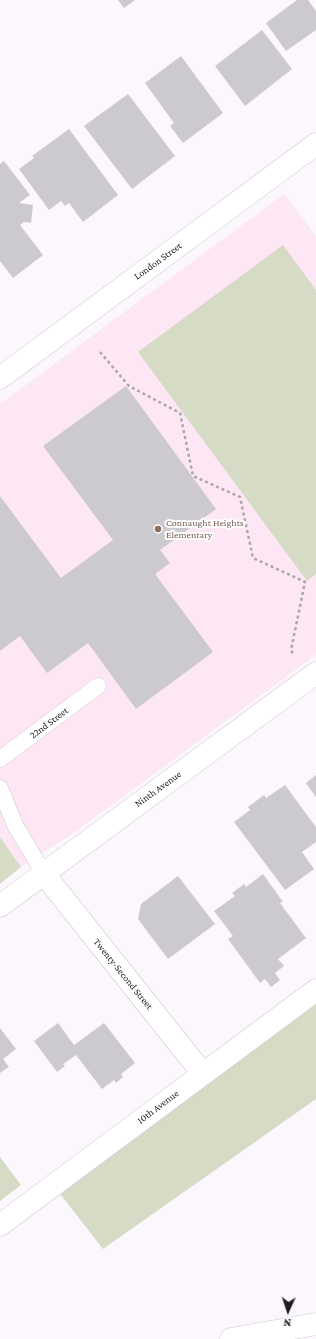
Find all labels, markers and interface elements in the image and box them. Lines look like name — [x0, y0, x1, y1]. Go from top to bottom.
street label: London Street — [132, 240, 184, 282]
place label: Connaught Heights Elementary — [166, 517, 244, 540]
marker: Connaught Heights Elementary — [153, 524, 163, 534]
street label: 22nd Street — [27, 705, 71, 741]
street label: Ninth Avenue — [132, 768, 184, 810]
street label: Twenty-Second Street — [91, 936, 155, 1012]
street label: 10th Avenue — [135, 1087, 181, 1127]
north arrow — [268, 1291, 308, 1331]
text: N — [283, 1317, 291, 1329]

